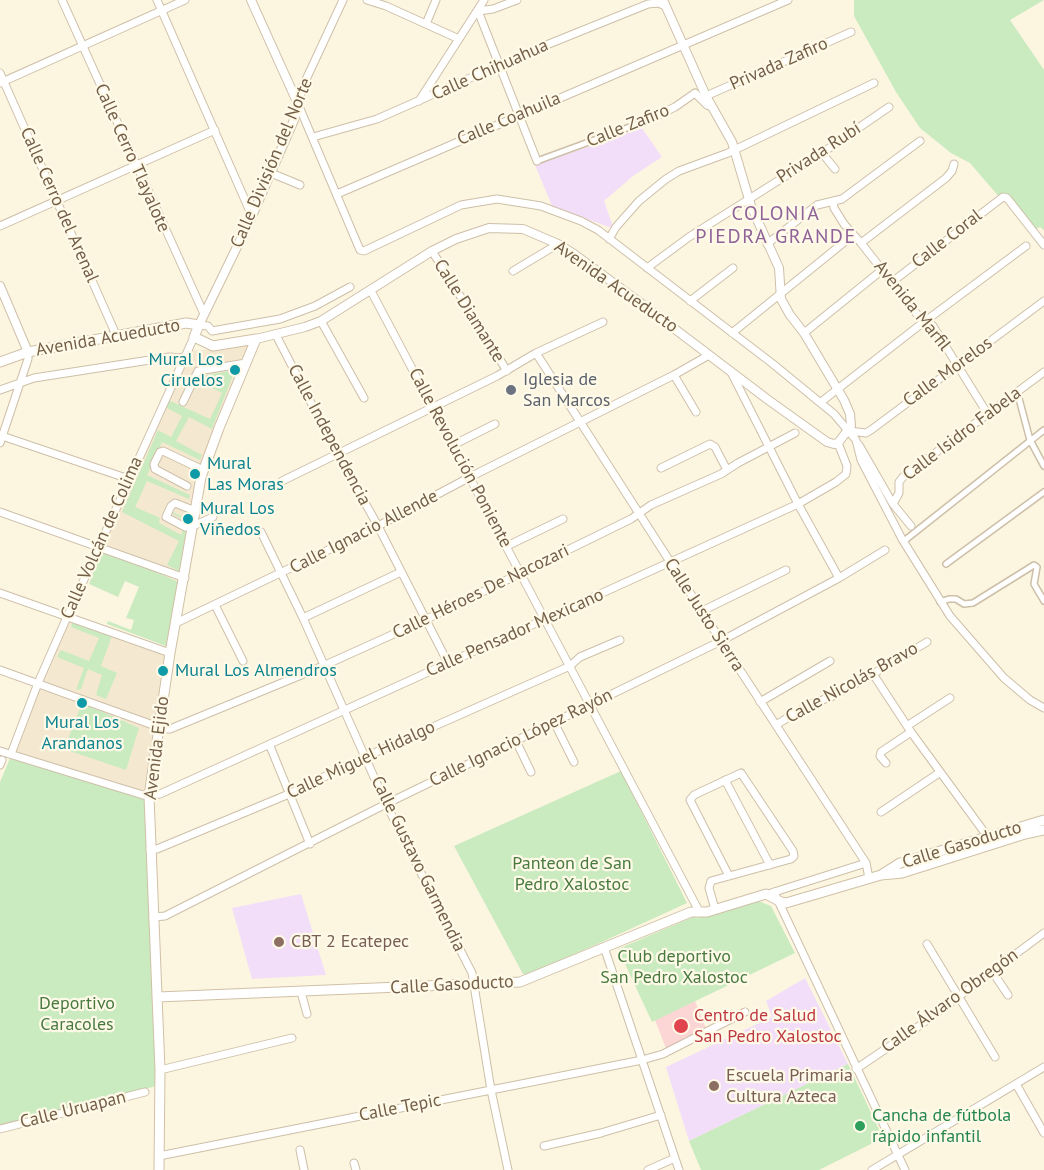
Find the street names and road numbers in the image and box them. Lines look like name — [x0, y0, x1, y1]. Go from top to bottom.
street label: Privada Zafiro — [727, 33, 831, 95]
street label: Calle Chihuahua — [428, 35, 552, 105]
street label: Calle División del Norte — [226, 75, 318, 251]
street label: Calle Cerro Tlayalote — [90, 80, 174, 236]
street label: Calle Coahuila — [454, 88, 564, 150]
street label: Calle Zafiro — [584, 100, 672, 152]
street label: Privada Rubí — [773, 118, 865, 188]
street label: Calle Cerro del Arenal — [15, 124, 103, 286]
street label: Calle Coral — [908, 205, 986, 273]
street label: Avenida Acueducto — [550, 236, 682, 338]
street label: Calle Diamante — [429, 256, 509, 366]
street label: Avenida Marfil — [869, 257, 955, 355]
street label: Avenida Acueducto — [34, 315, 182, 361]
street label: Calle Morelos — [899, 332, 997, 412]
street label: Calle Independencia — [283, 361, 375, 509]
street label: Calle Revolución Poniente — [404, 365, 516, 551]
street label: Calle Isidro Fabela — [899, 382, 1025, 486]
street label: Calle Volcán de Colima — [56, 453, 148, 623]
street label: Calle Ignacio Allende — [286, 485, 442, 579]
street label: Calle Héroes De Nacozari — [389, 540, 573, 644]
street label: Calle Justo Sierra — [659, 554, 749, 676]
street label: Calle Pensador Mexicano — [423, 584, 607, 682]
street label: Calle Nicolás Bravo — [782, 638, 922, 728]
street label: Calle Ignacio López Rayón — [426, 684, 616, 792]
street label: Avenida Ejido — [140, 695, 174, 801]
street label: Calle Miguel Hidalgo — [283, 716, 439, 804]
street label: Calle Gustavo Garmendia — [366, 773, 470, 955]
street label: Calle Gasoducto — [900, 817, 1024, 873]
street label: Calle Álvaro Obregón — [877, 944, 1023, 1058]
street label: Calle Gasoducto — [390, 971, 514, 999]
street label: Calle Uruapan — [18, 1086, 128, 1134]
street label: Calle Tepic — [357, 1089, 443, 1127]

